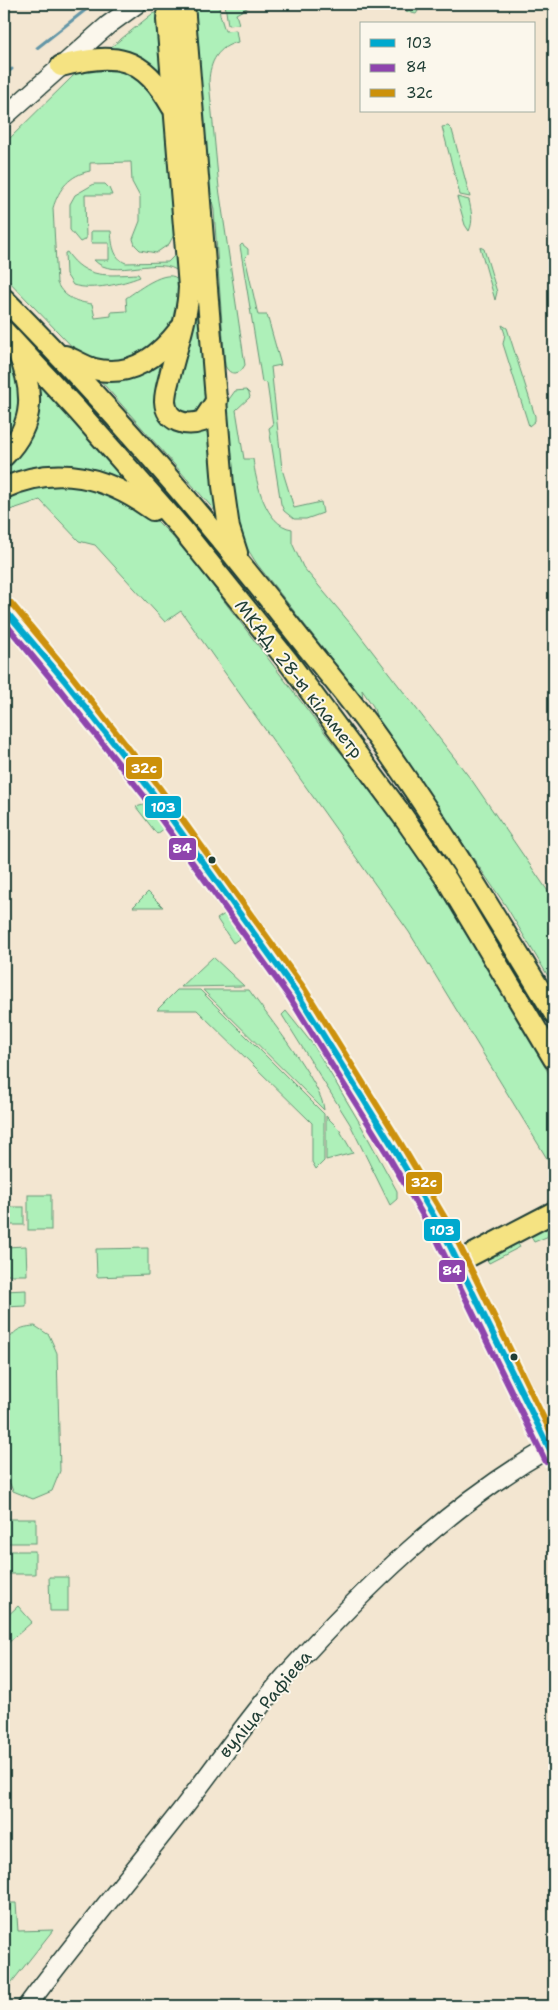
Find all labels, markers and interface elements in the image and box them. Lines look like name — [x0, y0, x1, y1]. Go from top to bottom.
legend — [360, 22, 536, 112]
text: 103 — [406, 33, 432, 53]
text: 84 — [406, 57, 426, 77]
text: 32с — [406, 83, 433, 103]
street label: МКАД, 28-ы кіламетр — [229, 595, 369, 763]
line badge: 32с — [125, 756, 163, 780]
text: 32с — [131, 759, 157, 777]
line badge: 103 — [144, 795, 182, 819]
text: 103 — [150, 798, 176, 816]
line badge: 84 — [168, 837, 197, 861]
text: 84 — [172, 839, 192, 857]
unlabelled marker — [207, 855, 217, 865]
line badge: 32с — [405, 1171, 443, 1195]
text: 32с — [411, 1173, 437, 1191]
line badge: 103 — [423, 1218, 461, 1242]
text: 103 — [429, 1221, 455, 1239]
line badge: 84 — [438, 1259, 466, 1283]
text: 84 — [442, 1261, 462, 1279]
unlabelled marker — [509, 1352, 519, 1362]
street label: вуліца Рафіева — [213, 1645, 317, 1763]

